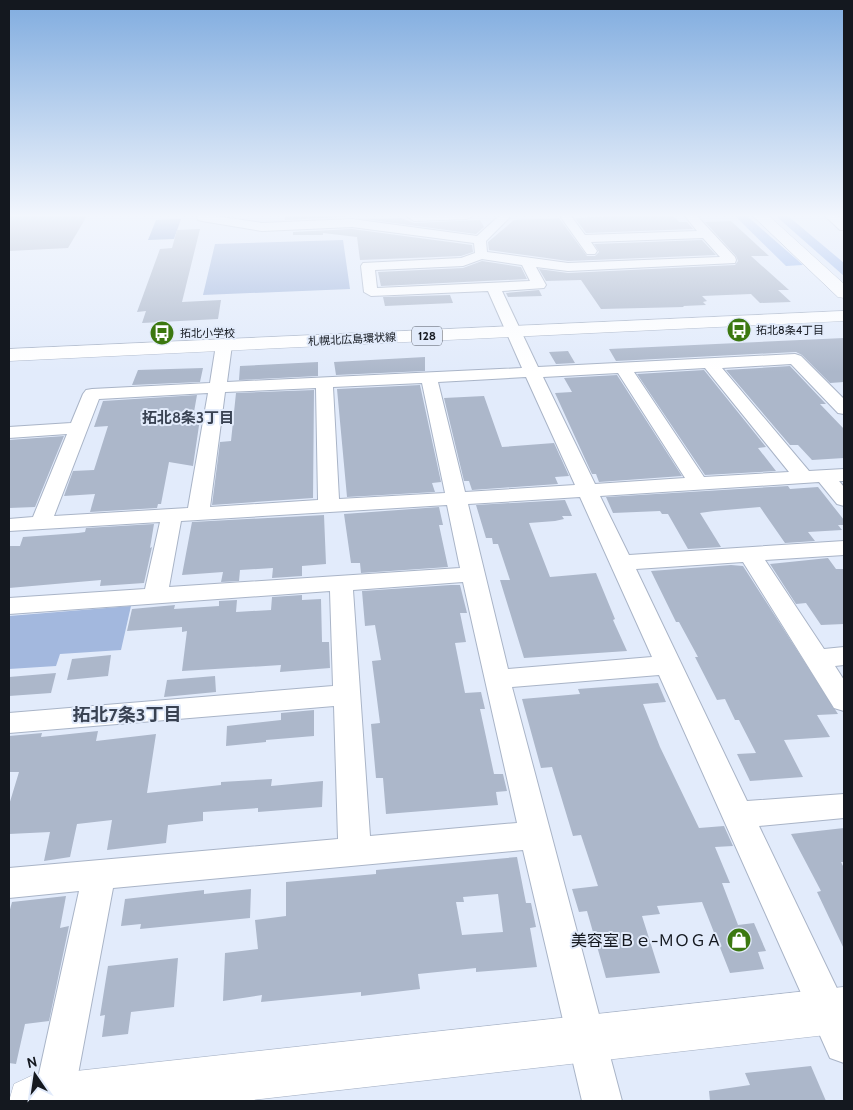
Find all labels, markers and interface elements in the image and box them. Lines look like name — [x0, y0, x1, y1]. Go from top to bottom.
bus stop icon: 拓北8条4丁目 — [726, 317, 752, 343]
bus stop icon: 拓北小学校 — [149, 320, 175, 346]
place label: 拓北8条4丁目 — [756, 323, 824, 337]
place label: 拓北小学校 — [180, 326, 235, 340]
road number: 128 — [412, 326, 442, 346]
street label: 札幌北広島環状線 — [308, 330, 396, 348]
district label: 拓北8条3丁目 — [142, 409, 234, 427]
district label: 拓北7条3丁目 — [73, 704, 181, 726]
shop icon: 美容室Ｂｅ−ＭＯＧＡ — [726, 927, 752, 953]
place label: 美容室Ｂｅ−ＭＯＧＡ — [571, 931, 722, 950]
north arrow — [10, 1050, 60, 1100]
text: N — [25, 1052, 39, 1072]

